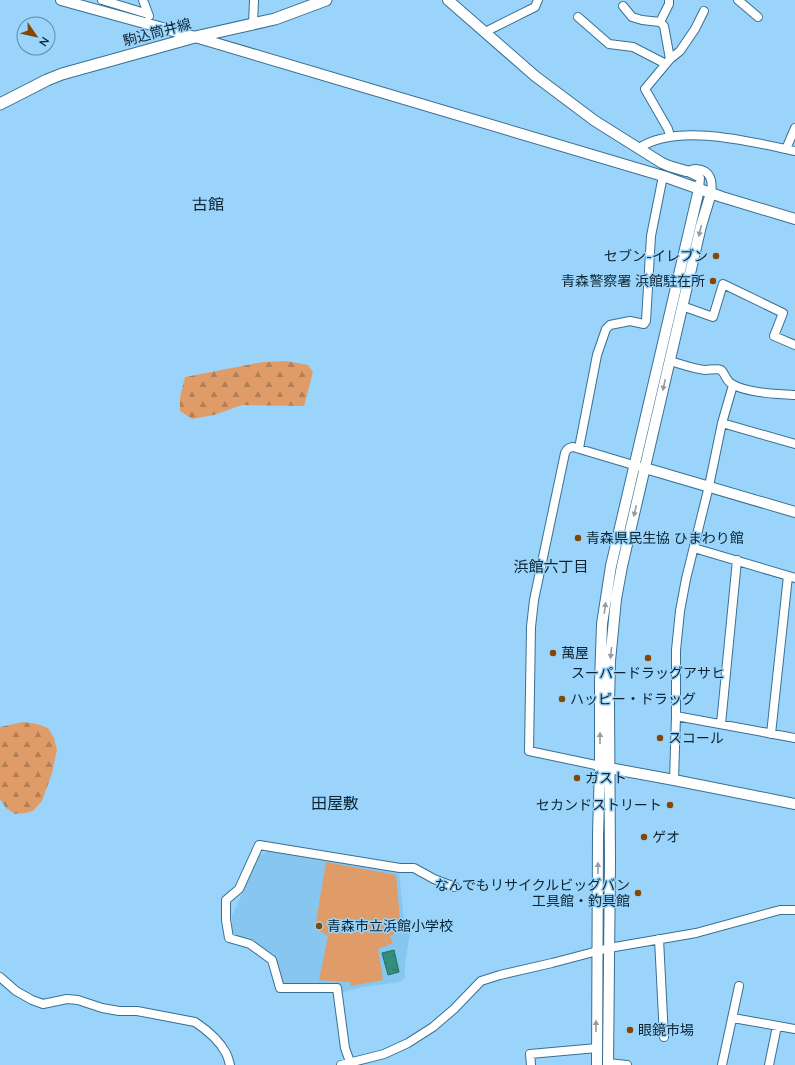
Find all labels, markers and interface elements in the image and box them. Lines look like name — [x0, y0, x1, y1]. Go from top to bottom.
street label: 駒込筒井線 — [121, 14, 193, 50]
north arrow — [16, 16, 56, 56]
text: N — [36, 34, 52, 49]
district label: 古館 — [192, 194, 224, 214]
one-way arrow — [697, 225, 703, 237]
place label: セブン-イレブン — [604, 247, 708, 265]
marker: セブン-イレブン — [711, 251, 721, 261]
place label: 青森警察署 浜館駐在所 — [561, 272, 705, 290]
marker: 青森警察署 浜館駐在所 — [708, 276, 718, 286]
one-way arrow — [661, 379, 667, 391]
one-way arrow — [632, 506, 638, 518]
place label: 青森県民生協 ひまわり館 — [586, 529, 744, 547]
marker: 青森県民生協 ひまわり館 — [573, 533, 583, 543]
district label: 浜館六丁目 — [513, 557, 589, 576]
one-way arrow — [602, 602, 608, 614]
place label: 萬屋 — [561, 644, 589, 662]
one-way arrow — [608, 647, 614, 659]
marker: 萬屋 — [548, 648, 558, 658]
marker: スーパードラッグアサヒ — [643, 653, 653, 663]
place label: スーパードラッグアサヒ — [571, 664, 725, 682]
place label: ハッピー・ドラッグ — [570, 690, 696, 708]
marker: ハッピー・ドラッグ — [557, 694, 567, 704]
place label: スコール — [668, 729, 724, 747]
one-way arrow — [597, 731, 603, 744]
marker: スコール — [655, 733, 665, 743]
place label: ガスト — [585, 769, 627, 787]
marker: ガスト — [572, 773, 582, 783]
district label: 田屋敷 — [311, 793, 359, 813]
place label: セカンドストリート — [536, 796, 662, 814]
marker: セカンドストリート — [665, 800, 675, 810]
place label: ゲオ — [652, 828, 680, 846]
marker: ゲオ — [639, 832, 649, 842]
one-way arrow — [594, 862, 601, 874]
place label: なんでもリサイクルビッグバン 工具館・釣具館 — [435, 876, 630, 910]
marker: なんでもリサイクルビッグバン 工具館・釣具館 — [633, 888, 643, 898]
place label: 青森市立浜館小学校 — [327, 917, 453, 935]
marker: 青森市立浜館小学校 — [314, 921, 324, 931]
one-way arrow — [593, 1020, 600, 1032]
place label: 眼鏡市場 — [638, 1021, 694, 1039]
marker: 眼鏡市場 — [625, 1025, 635, 1035]

